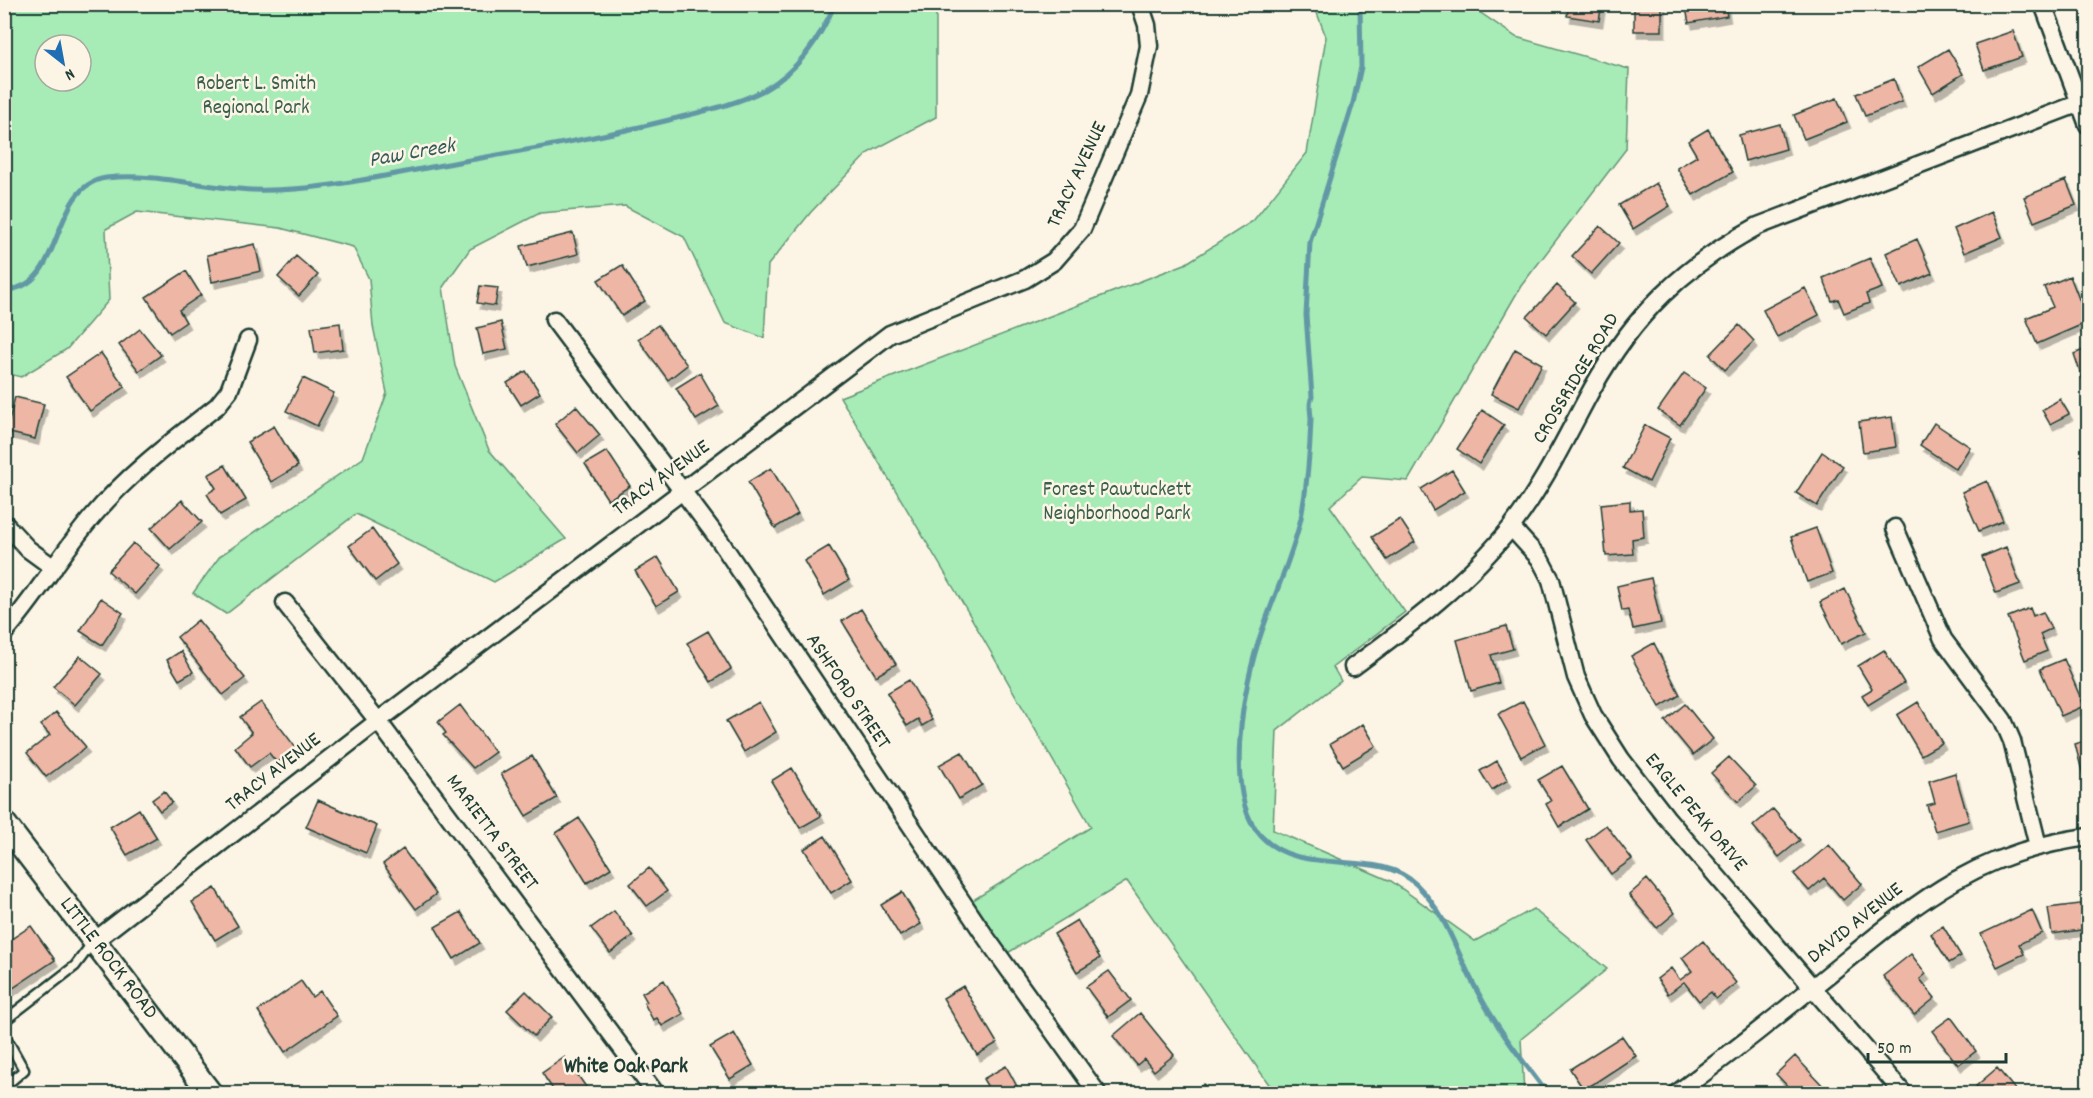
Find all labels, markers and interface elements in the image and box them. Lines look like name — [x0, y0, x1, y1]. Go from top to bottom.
north arrow — [33, 33, 93, 93]
text: N — [60, 62, 79, 86]
park label: Robert L. Smith Regional Park — [196, 70, 316, 124]
street label: TRACY AVENUE — [1040, 117, 1116, 233]
water label: Paw Creek — [367, 131, 459, 177]
street label: CROSSRIDGE ROAD — [1526, 308, 1628, 450]
street label: TRACY AVENUE — [607, 433, 717, 525]
park label: Forest Pawtuckett Neighborhood Park — [1043, 476, 1192, 530]
street label: ASHFORD STREET — [797, 628, 897, 756]
street label: TRACY AVENUE — [220, 726, 329, 820]
street label: EAGLE PEAK DRIVE — [1636, 747, 1754, 879]
street label: MARIETTA STREET — [437, 769, 545, 898]
street label: DAVID AVENUE — [1802, 876, 1911, 972]
street label: LITTLE ROCK ROAD — [51, 892, 164, 1026]
scale bar — [1868, 1026, 2006, 1064]
text: 50 m — [1877, 1037, 1912, 1062]
district label: White Oak Park — [564, 1052, 688, 1083]

